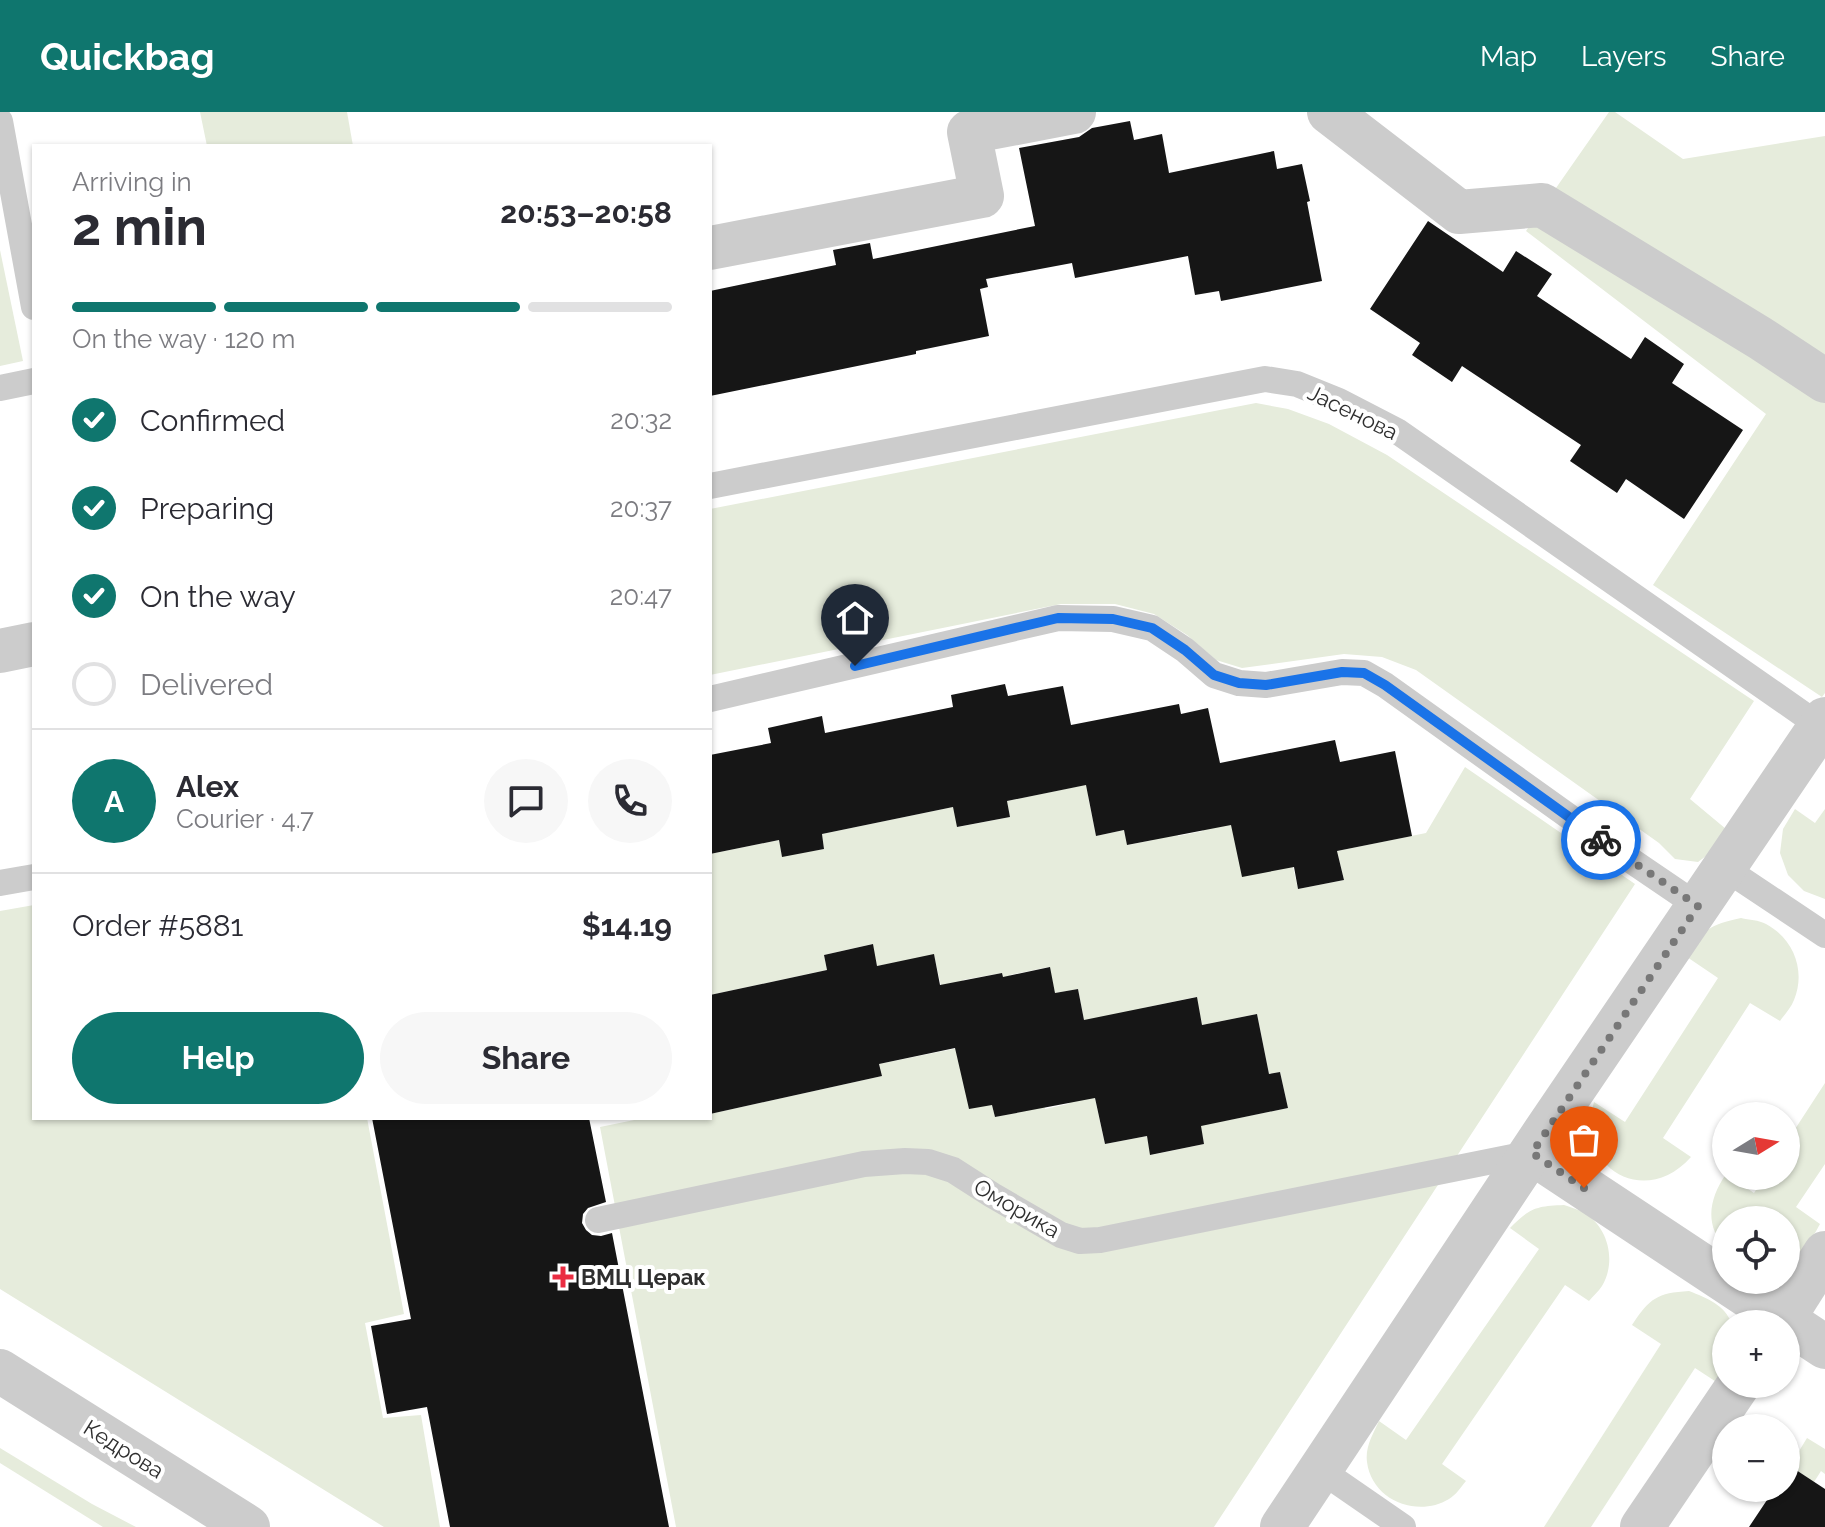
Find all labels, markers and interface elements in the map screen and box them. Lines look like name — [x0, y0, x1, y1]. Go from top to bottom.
text: Quickbag — [40, 34, 215, 79]
text: Map — [1480, 40, 1537, 73]
text: Layers — [1581, 40, 1667, 73]
text: Share — [1711, 40, 1785, 73]
text: Arriving in — [72, 167, 192, 197]
text: 20:53–20:58 — [500, 195, 672, 230]
text: 2 min — [72, 196, 207, 257]
text: On the way · 120 m — [72, 324, 296, 354]
street label: Јасенова — [1304, 379, 1402, 445]
icon: check — [72, 398, 116, 442]
text: Confirmed — [140, 403, 285, 438]
text: 20:32 — [610, 405, 672, 435]
icon: check — [72, 486, 116, 530]
text: Preparing — [140, 491, 274, 526]
text: 20:37 — [610, 493, 672, 523]
icon: check — [72, 574, 116, 618]
text: On the way — [140, 579, 296, 614]
text: 20:47 — [610, 581, 672, 611]
pin — [821, 584, 889, 666]
icon: home — [833, 596, 877, 640]
text: Delivered — [140, 667, 273, 702]
button: chat — [484, 759, 568, 843]
button: phone — [588, 759, 672, 843]
text: Alex — [176, 769, 239, 804]
text: A — [104, 784, 124, 819]
courier — [1561, 800, 1641, 880]
text: Courier · 4.7 — [176, 804, 314, 834]
icon: bike — [1579, 818, 1623, 862]
text: Order #5881 — [72, 908, 243, 943]
text: $14.19 — [582, 908, 672, 943]
button: Help — [72, 1012, 364, 1104]
button: Share — [380, 1012, 672, 1104]
north arrow — [1712, 1102, 1800, 1190]
map controls — [1712, 1102, 1800, 1502]
pin — [1550, 1106, 1618, 1188]
icon: bag — [1562, 1118, 1606, 1162]
street label: Оморика — [969, 1173, 1065, 1243]
button: locate — [1712, 1206, 1800, 1294]
place label: ВМЦ Церак — [581, 1264, 706, 1290]
marker: ВМЦ Церак — [552, 1266, 574, 1288]
button: + — [1712, 1310, 1800, 1398]
street label: Кедрова — [79, 1414, 169, 1484]
button: − — [1712, 1414, 1800, 1502]

